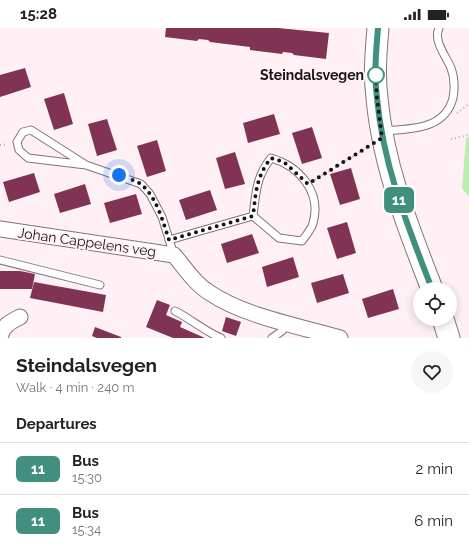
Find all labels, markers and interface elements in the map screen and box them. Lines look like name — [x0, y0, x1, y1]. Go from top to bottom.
text: 15:28 — [20, 5, 57, 23]
marker: Steindalsvegen — [367, 66, 385, 84]
place label: Steindalsvegen — [260, 67, 364, 83]
your location — [109, 165, 129, 185]
line badge: 11 — [381, 187, 417, 213]
text: 11 — [392, 192, 406, 208]
street label: Johan Cappelens veg — [17, 224, 157, 260]
map controls — [413, 282, 457, 326]
button: locate — [413, 282, 457, 326]
button: heart — [411, 351, 453, 393]
text: Steindalsvegen — [16, 354, 157, 376]
text: Walk · 4 min · 240 m — [16, 380, 134, 395]
text: Departures — [16, 415, 97, 433]
text: Bus — [72, 452, 99, 470]
text: 2 min — [416, 460, 453, 478]
text: 11 — [31, 461, 45, 477]
text: 15:30 — [72, 470, 102, 485]
text: Bus — [72, 504, 99, 522]
text: 6 min — [414, 512, 453, 530]
text: 11 — [31, 513, 45, 529]
text: 15:34 — [72, 522, 101, 537]

